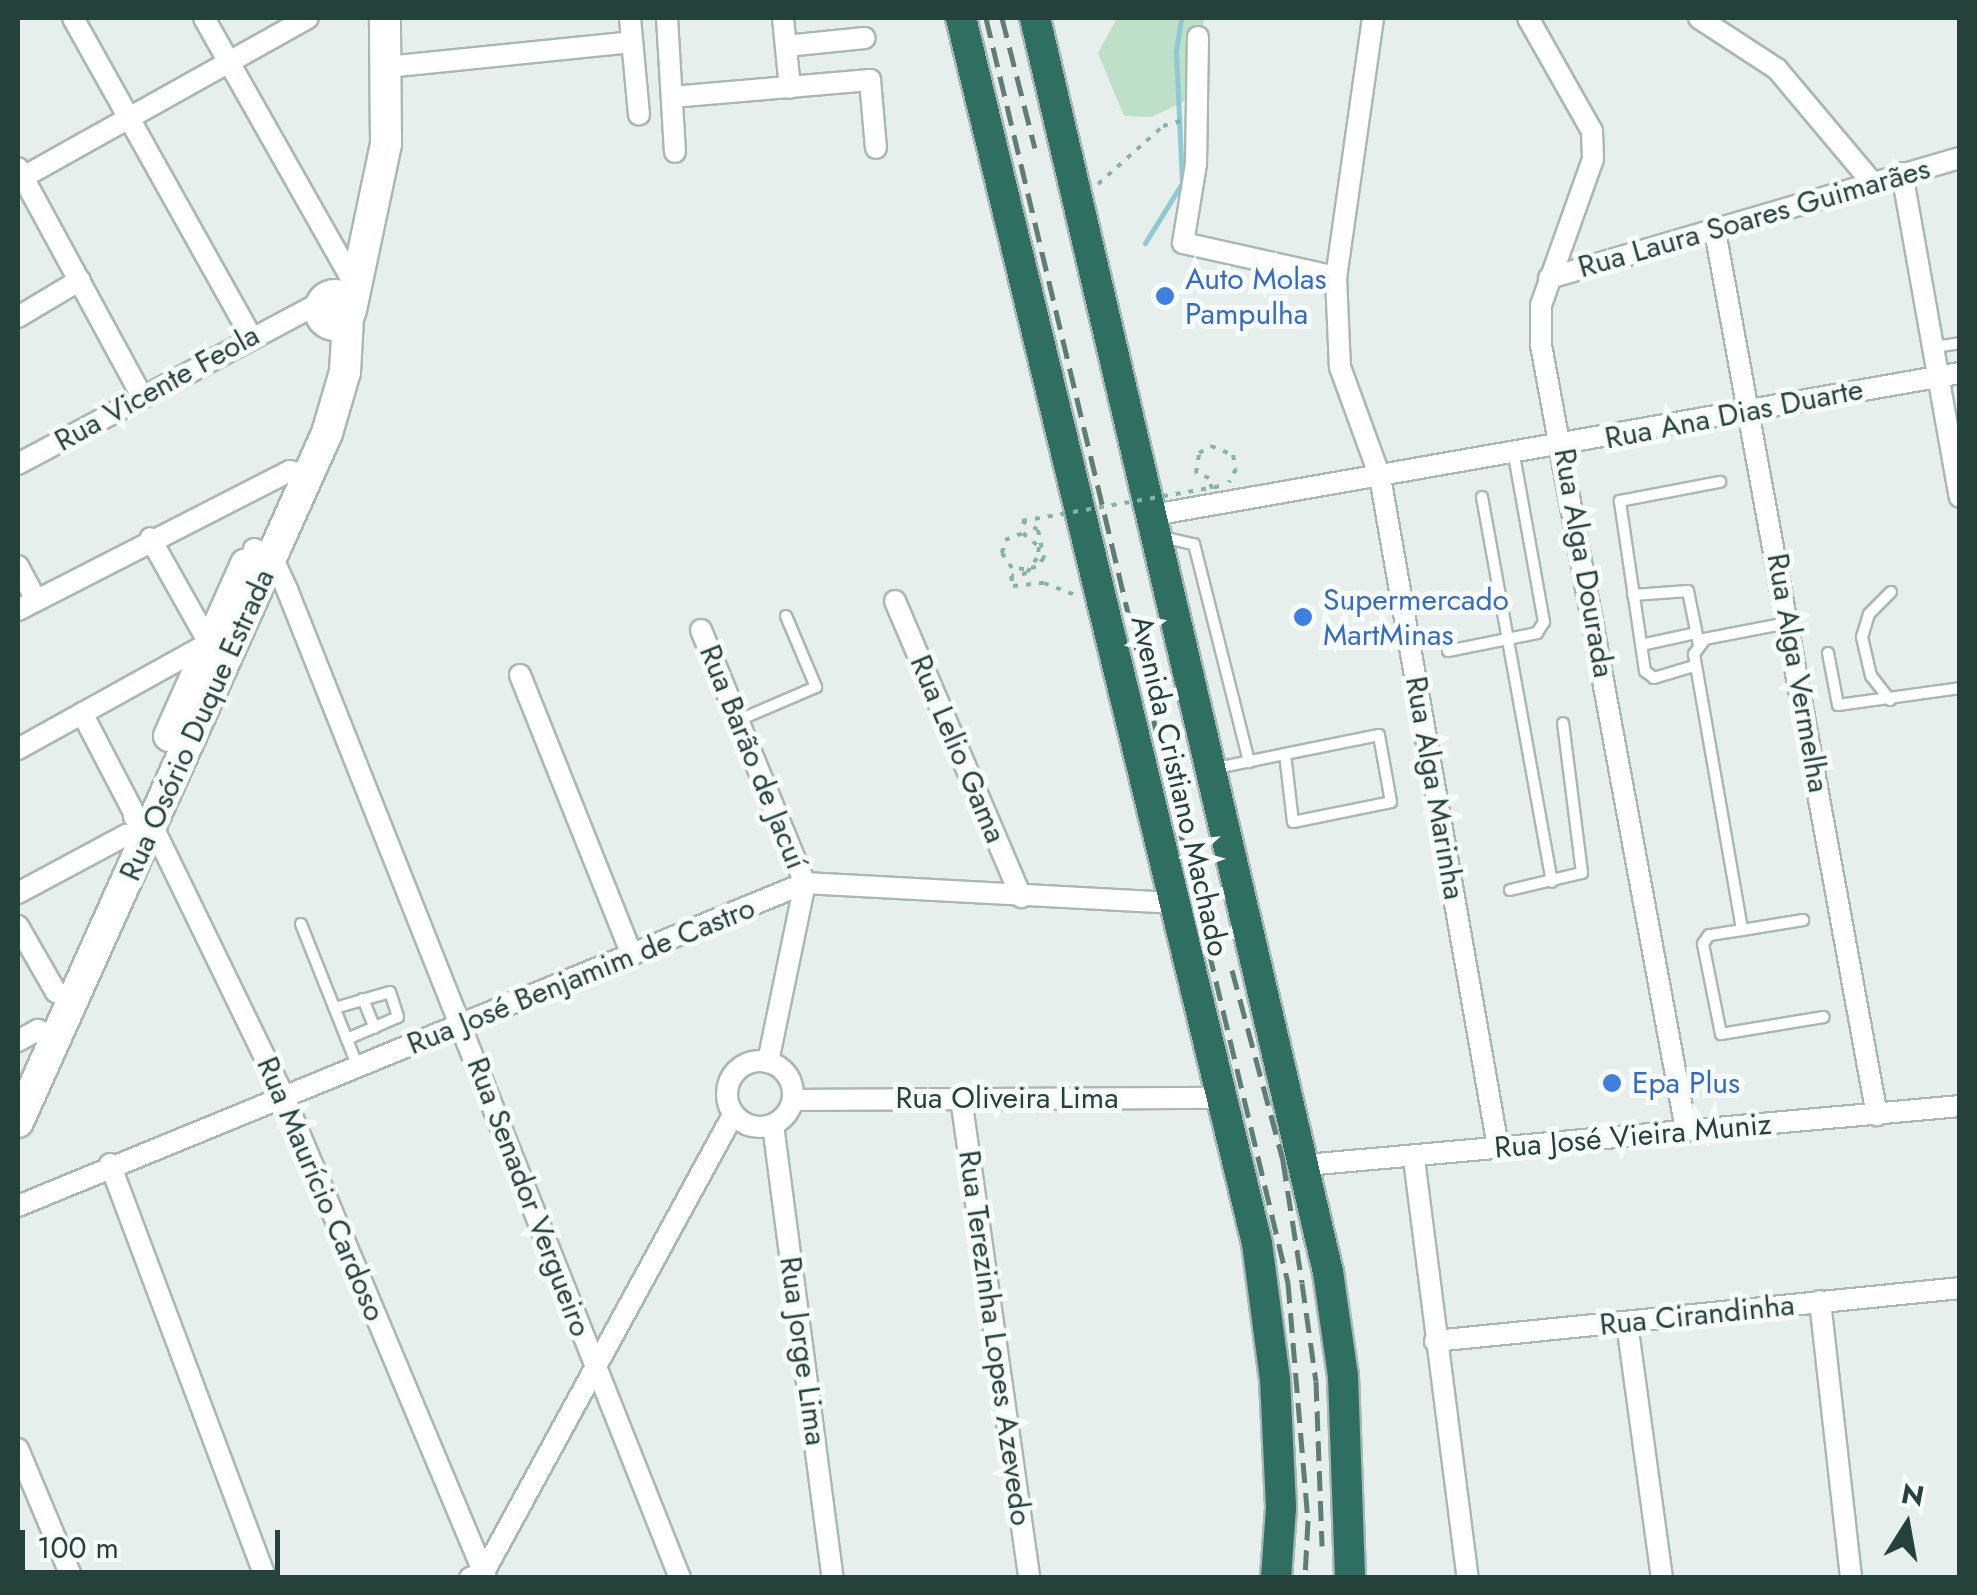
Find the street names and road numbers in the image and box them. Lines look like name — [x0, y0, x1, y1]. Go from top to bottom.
street label: Rua Laura Soares Guimarães — [1574, 151, 1934, 285]
street label: Rua Vicente Feola — [49, 317, 265, 459]
street label: Rua Ana Dias Duarte — [1602, 371, 1866, 457]
street label: Rua Alga Dourada — [1546, 446, 1622, 680]
street label: Rua Alga Vermelha — [1759, 551, 1837, 795]
street label: Rua Osório Duque Estrada — [112, 564, 282, 886]
street label: Avenida Cristiano Machado — [1123, 612, 1237, 960]
street label: Rua Barão de Jacuí — [692, 640, 814, 874]
street label: Rua Lelio Gama — [902, 650, 1014, 848]
street label: Rua Alga Marinha — [1398, 674, 1472, 902]
street label: Rua José Benjamim de Castro — [402, 890, 760, 1062]
street label: Rua Maurício Cardoso — [249, 1052, 393, 1326]
street label: Rua Senador Vergueiro — [459, 1052, 599, 1342]
street label: Rua Oliveira Lima — [895, 1080, 1119, 1116]
street label: Rua José Vieira Muniz — [1493, 1106, 1773, 1166]
street label: Rua Terezinha Lopes Azevedo — [951, 1148, 1039, 1528]
street label: Rua Jorge Lima — [772, 1254, 834, 1448]
street label: Rua Cirandinha — [1598, 1287, 1796, 1343]

